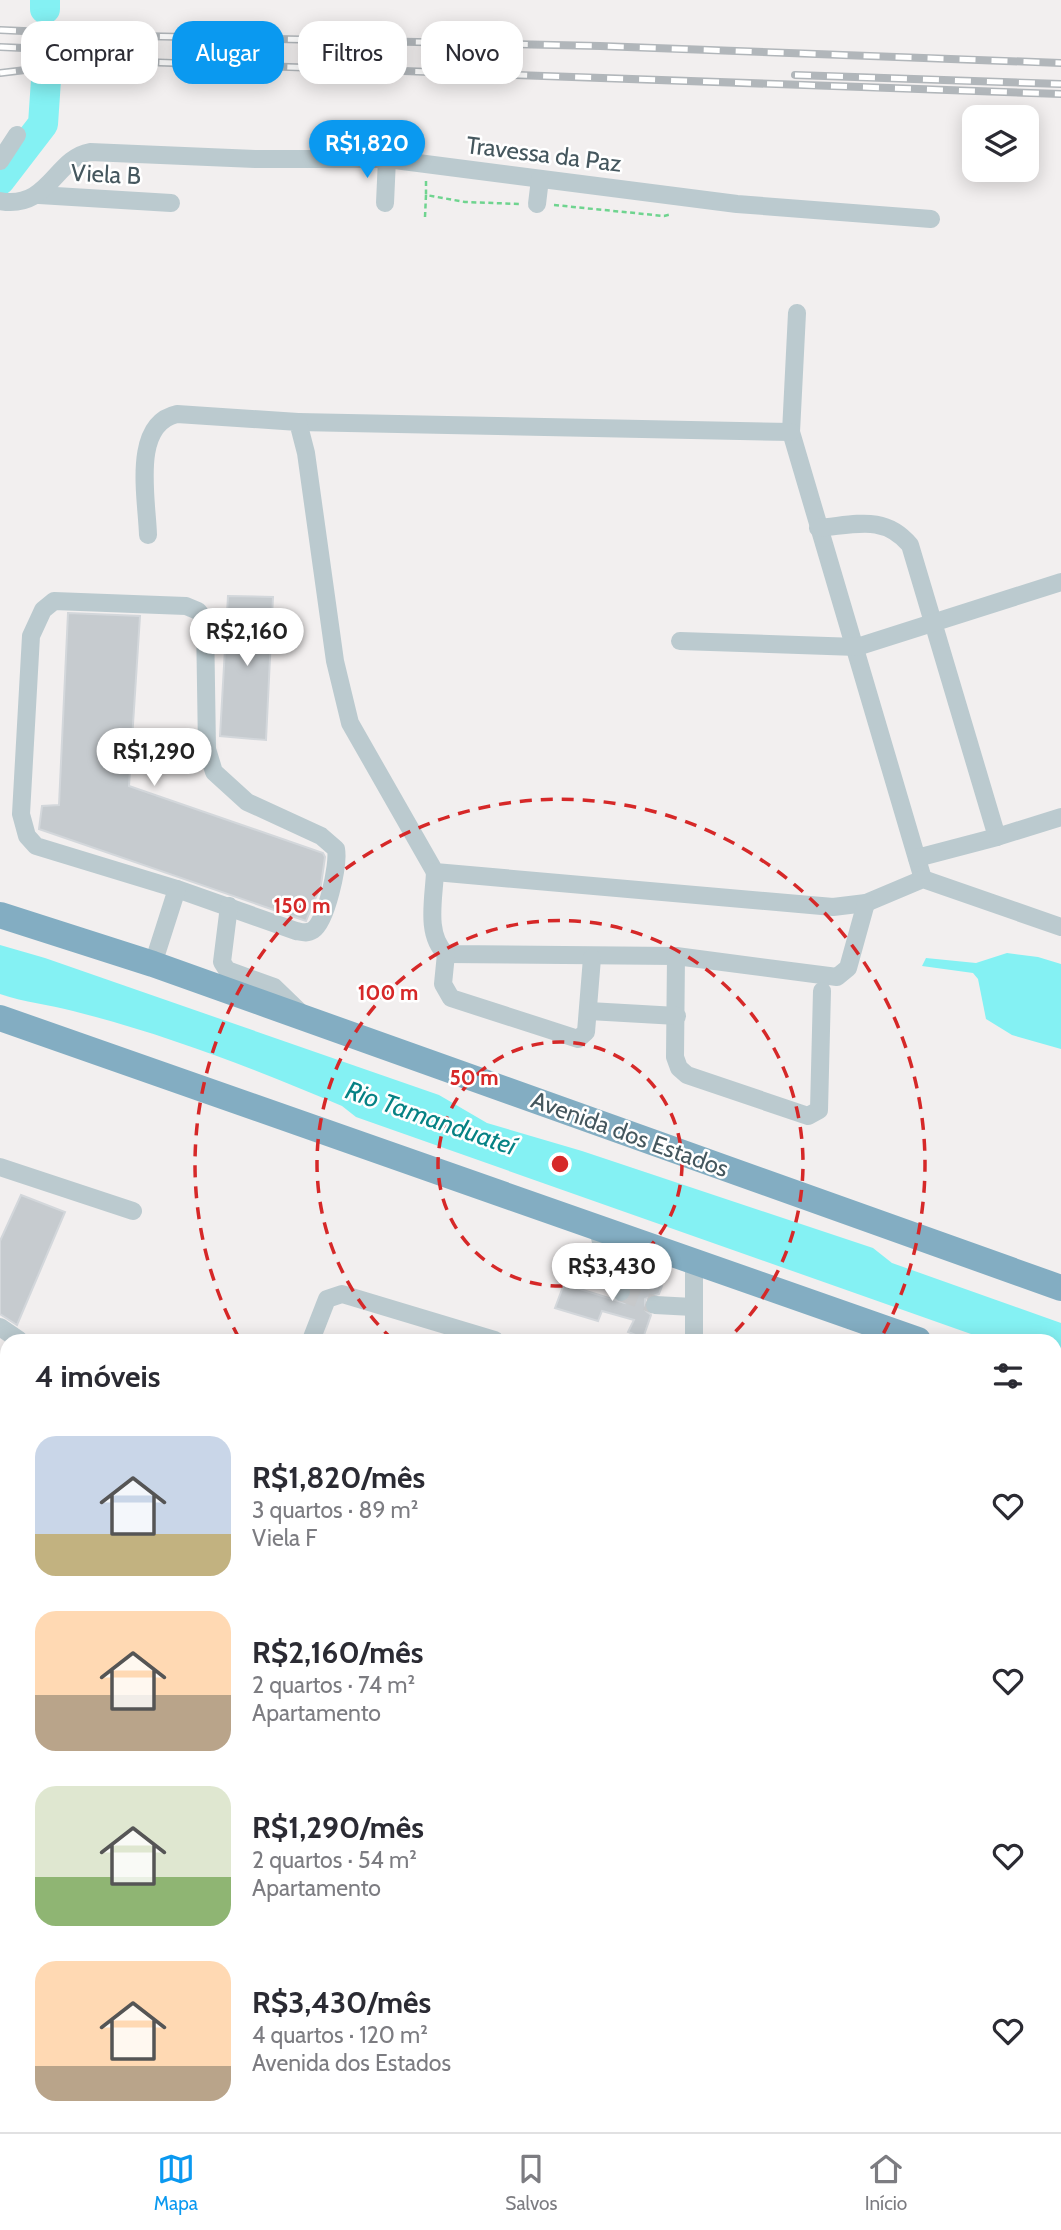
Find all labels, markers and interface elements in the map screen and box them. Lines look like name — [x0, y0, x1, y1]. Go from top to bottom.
chip: Comprar — [21, 21, 158, 84]
chip: Alugar — [172, 21, 284, 84]
chip: Filtros — [298, 21, 407, 84]
chip: Novo — [421, 21, 523, 84]
map controls — [962, 105, 1039, 182]
button: layers — [962, 105, 1039, 182]
pin: R$1,820 — [302, 120, 432, 180]
text: R$1,820 — [325, 129, 409, 157]
street label: Travessa da Paz — [465, 130, 623, 178]
street label: Viela B — [70, 158, 142, 190]
pin: R$2,160 — [182, 608, 312, 668]
text: R$2,160 — [206, 617, 288, 645]
pin: R$1,290 — [89, 728, 219, 788]
text: R$1,290 — [113, 737, 195, 765]
text: 150 m — [274, 893, 330, 918]
text: 100 m — [358, 980, 418, 1005]
text: 50 m — [449, 1065, 499, 1090]
water label: Rio Tamanduateí — [342, 1074, 523, 1163]
street label: Avenida dos Estados — [527, 1085, 733, 1183]
centre of rings — [548, 1152, 572, 1176]
pin: R$3,430 — [547, 1244, 677, 1303]
text: R$3,430 — [568, 1252, 656, 1280]
icon: filters — [989, 1357, 1027, 1395]
text: 4 imóveis — [35, 1358, 160, 1395]
text: R$1,820/mês — [252, 1459, 425, 1496]
icon: home — [91, 1464, 175, 1548]
icon: heart — [989, 1487, 1027, 1525]
text: 3 quartos · 89 m² — [252, 1496, 418, 1524]
text: Viela F — [252, 1524, 317, 1552]
text: R$2,160/mês — [252, 1634, 423, 1671]
icon: home — [91, 1639, 175, 1723]
icon: heart — [989, 1662, 1027, 1700]
text: 2 quartos · 74 m² — [252, 1671, 415, 1699]
text: Apartamento — [252, 1699, 381, 1727]
text: R$1,290/mês — [252, 1809, 424, 1846]
icon: home — [91, 1814, 175, 1898]
icon: heart — [989, 1837, 1027, 1875]
text: 2 quartos · 54 m² — [252, 1846, 417, 1874]
text: Apartamento — [252, 1874, 381, 1902]
text: R$3,430/mês — [252, 1984, 431, 2021]
icon: home — [91, 1989, 175, 2073]
icon: heart — [989, 2012, 1027, 2050]
text: 4 quartos · 120 m² — [252, 2021, 428, 2049]
text: Avenida dos Estados — [252, 2049, 451, 2077]
tab: Mapa — [154, 2150, 198, 2215]
tab: Salvos — [505, 2150, 557, 2215]
tab: Início — [865, 2150, 907, 2215]

